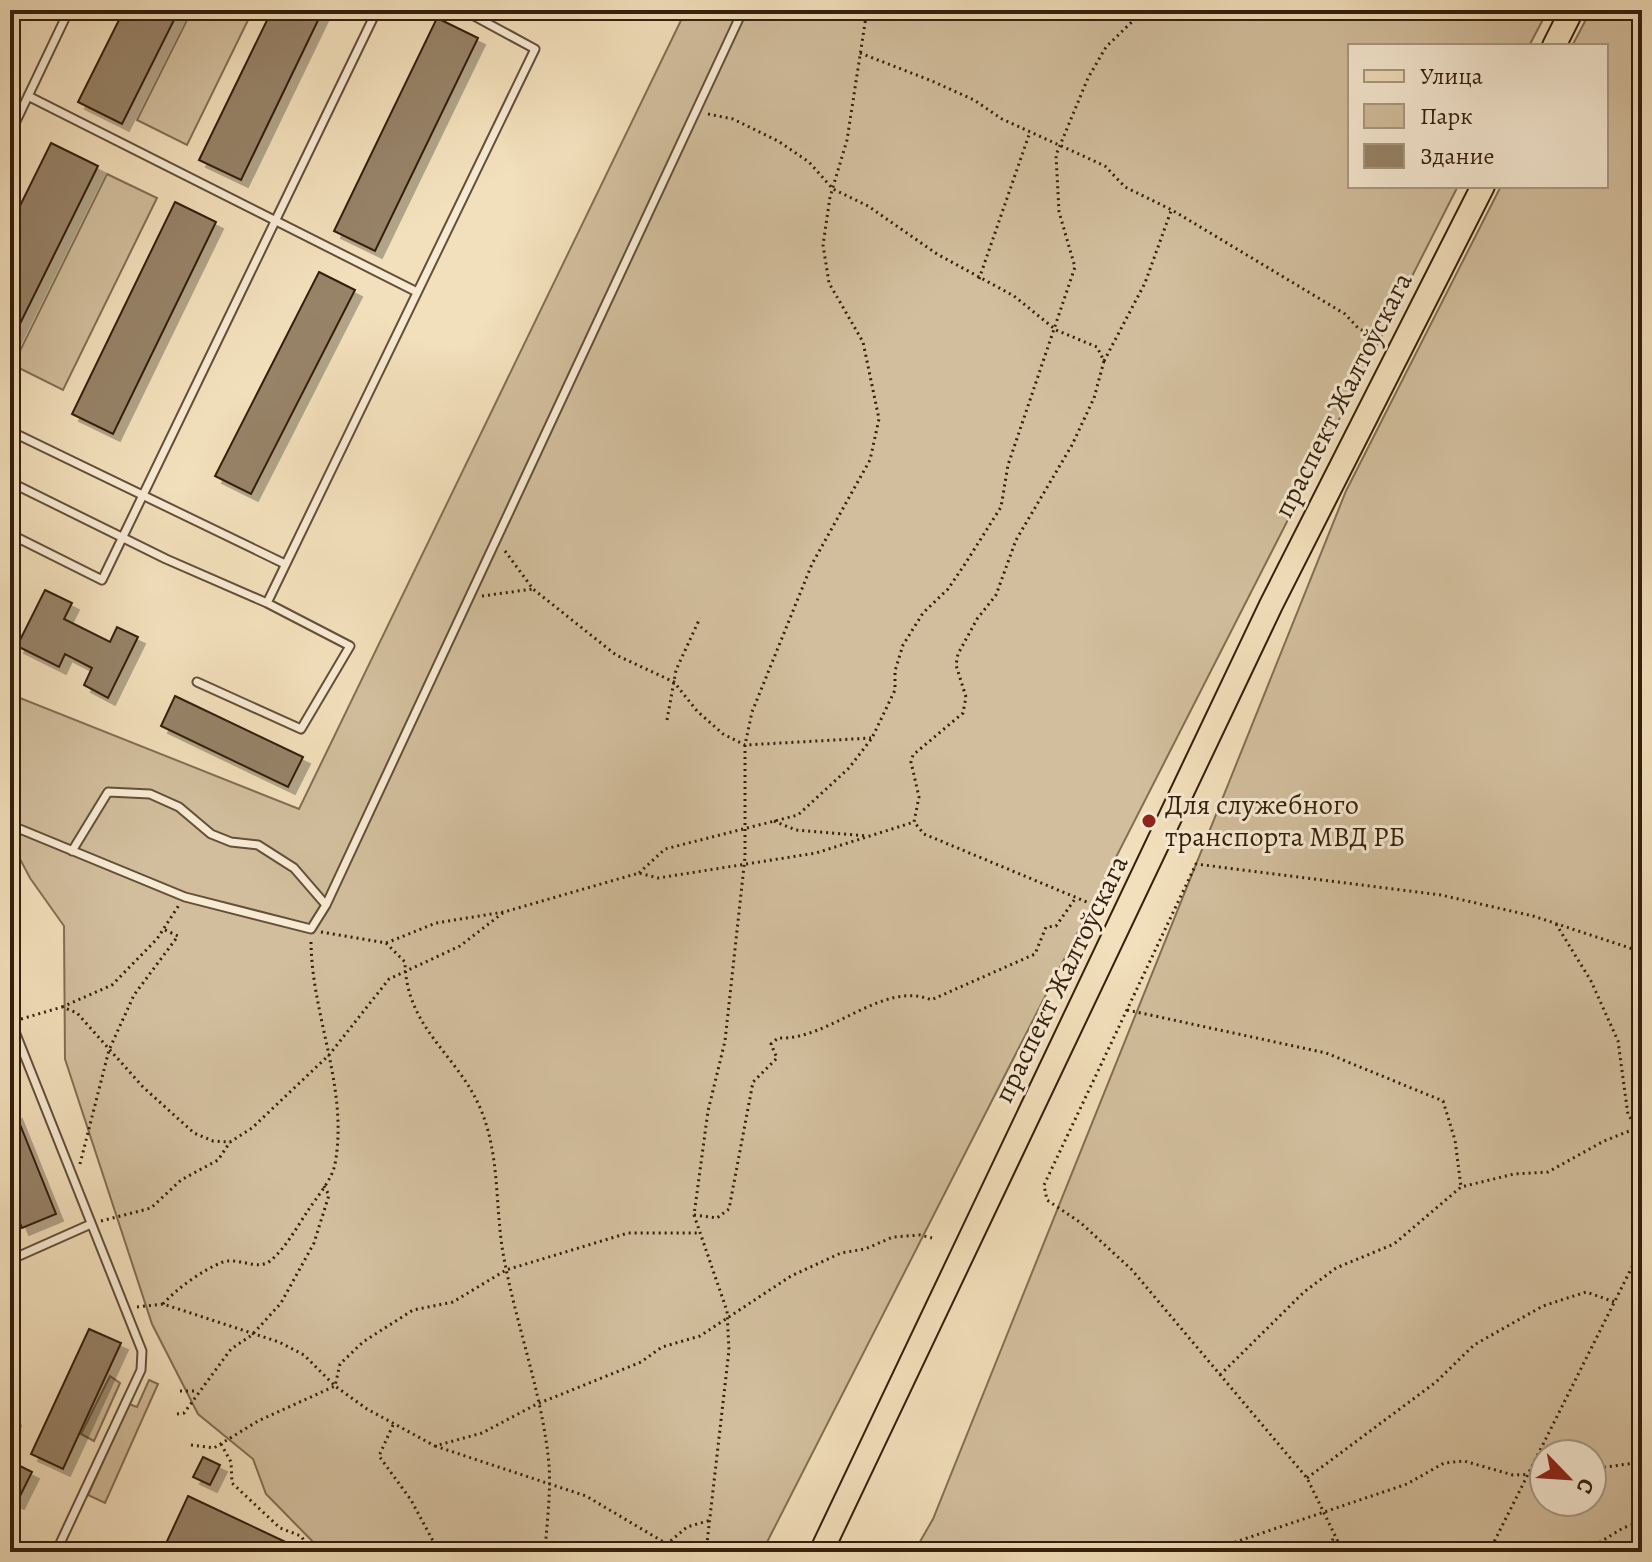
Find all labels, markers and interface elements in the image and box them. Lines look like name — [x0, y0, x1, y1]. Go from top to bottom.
legend — [1348, 44, 1608, 188]
text: Улица — [1420, 60, 1483, 92]
text: Парк — [1420, 100, 1473, 132]
text: Здание — [1420, 140, 1495, 172]
street label: праспект Жалтоўскага — [1265, 266, 1421, 524]
place label: Для служебного транспорта МВД РБ — [1165, 786, 1405, 856]
marker: Для служебного транспорта МВД РБ — [1140, 812, 1158, 830]
street label: праспект Жалтоўскага — [985, 849, 1137, 1109]
north arrow — [1528, 1438, 1608, 1518]
text: С — [1569, 1474, 1602, 1499]

